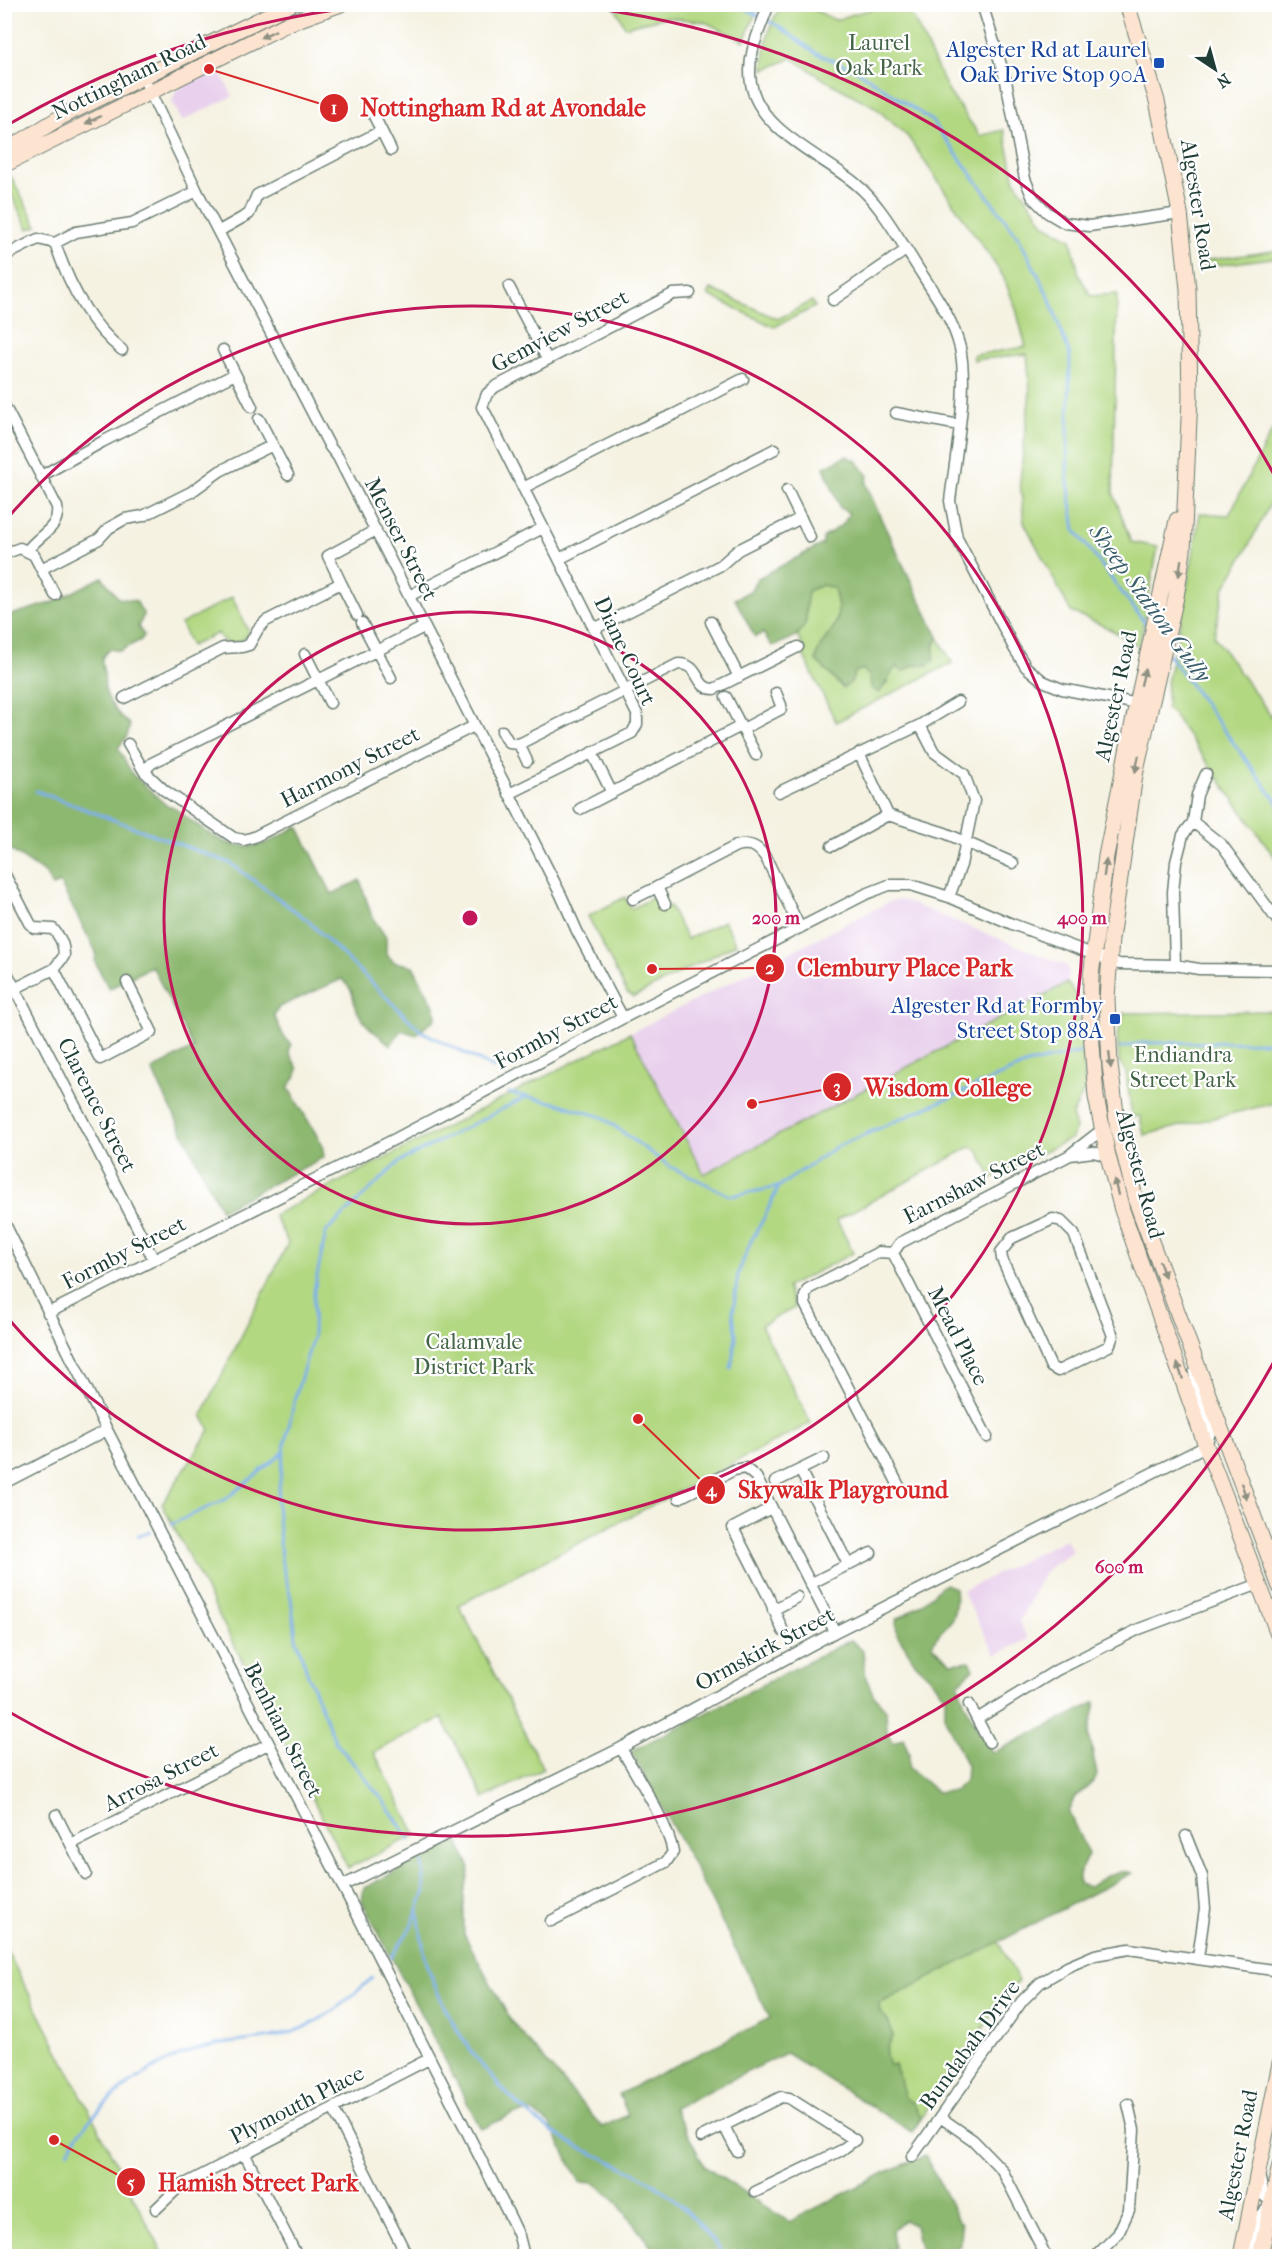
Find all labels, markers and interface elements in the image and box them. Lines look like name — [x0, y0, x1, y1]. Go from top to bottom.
street label: Nottingham Road — [48, 28, 211, 126]
one-way arrow — [259, 29, 276, 38]
park label: Laurel Oak Park — [835, 30, 923, 81]
place label: Algester Rd at Laurel Oak Drive Stop 90A — [945, 37, 1148, 88]
north arrow — [1185, 39, 1245, 99]
marker: Algester Rd at Laurel Oak Drive Stop 90A — [1152, 56, 1166, 70]
text: N — [1212, 69, 1234, 92]
callout: Nottingham Rd at Avondale — [319, 87, 658, 129]
text: Nottingham Rd at Avondale — [360, 94, 646, 122]
text: 1 — [331, 98, 337, 119]
one-way arrow — [84, 115, 102, 125]
street label: Algester Road — [1175, 136, 1221, 274]
street label: Gemview Street — [487, 284, 633, 378]
street label: Menser Street — [359, 473, 443, 605]
water label: Sheep Station Gully — [1083, 517, 1218, 689]
one-way arrow — [1176, 559, 1185, 578]
street label: Diane Court — [588, 592, 662, 710]
street label: Algester Road — [1089, 627, 1143, 765]
one-way arrow — [1139, 668, 1149, 686]
street label: Harmony Street — [276, 721, 424, 813]
one-way arrow — [1132, 754, 1142, 773]
one-way arrow — [1100, 859, 1109, 878]
centre of rings — [460, 908, 480, 928]
text: 200 m — [752, 908, 801, 929]
text: 400 m — [1056, 908, 1108, 929]
callout: Clembury Place Park — [755, 947, 1025, 989]
text: Clembury Place Park — [797, 954, 1014, 982]
text: 2 — [765, 958, 775, 979]
street label: Formby Street — [490, 989, 622, 1075]
place label: Algester Rd at Formby Street Stop 88A — [890, 993, 1104, 1044]
marker: Algester Rd at Formby Street Stop 88A — [1108, 1012, 1122, 1026]
street label: Clarence Street — [52, 1034, 142, 1177]
park label: Endiandra Street Park — [1130, 1042, 1237, 1093]
one-way arrow — [1105, 1051, 1115, 1070]
callout: Wisdom College — [822, 1066, 1043, 1108]
text: Wisdom College — [863, 1074, 1032, 1102]
text: 3 — [833, 1077, 841, 1098]
street label: Algester Road — [1110, 1106, 1170, 1242]
street label: Earnshaw Street — [899, 1136, 1049, 1230]
one-way arrow — [1111, 1178, 1120, 1196]
street label: Formby Street — [58, 1211, 190, 1295]
one-way arrow — [1158, 1260, 1168, 1278]
street label: Mead Place — [922, 1282, 994, 1390]
park label: Calamvale District Park — [414, 1329, 535, 1380]
one-way arrow — [1174, 1362, 1184, 1380]
callout: Skywalk Playground — [696, 1469, 960, 1511]
text: Skywalk Playground — [738, 1476, 949, 1504]
text: 4 — [705, 1480, 718, 1501]
one-way arrow — [1240, 1482, 1250, 1500]
text: 600 m — [1095, 1557, 1144, 1578]
street label: Ormskirk Street — [691, 1601, 839, 1697]
street label: Benhiam Street — [238, 1658, 328, 1802]
street label: Arrosa Street — [98, 1737, 223, 1817]
street label: Bundabah Drive — [914, 1975, 1026, 2115]
street label: Plymouth Place — [226, 2060, 369, 2150]
street label: Algester Road — [1212, 2086, 1264, 2224]
callout: Hamish Street Park — [116, 2161, 371, 2203]
text: Hamish Street Park — [158, 2169, 359, 2197]
text: 5 — [127, 2173, 135, 2194]

